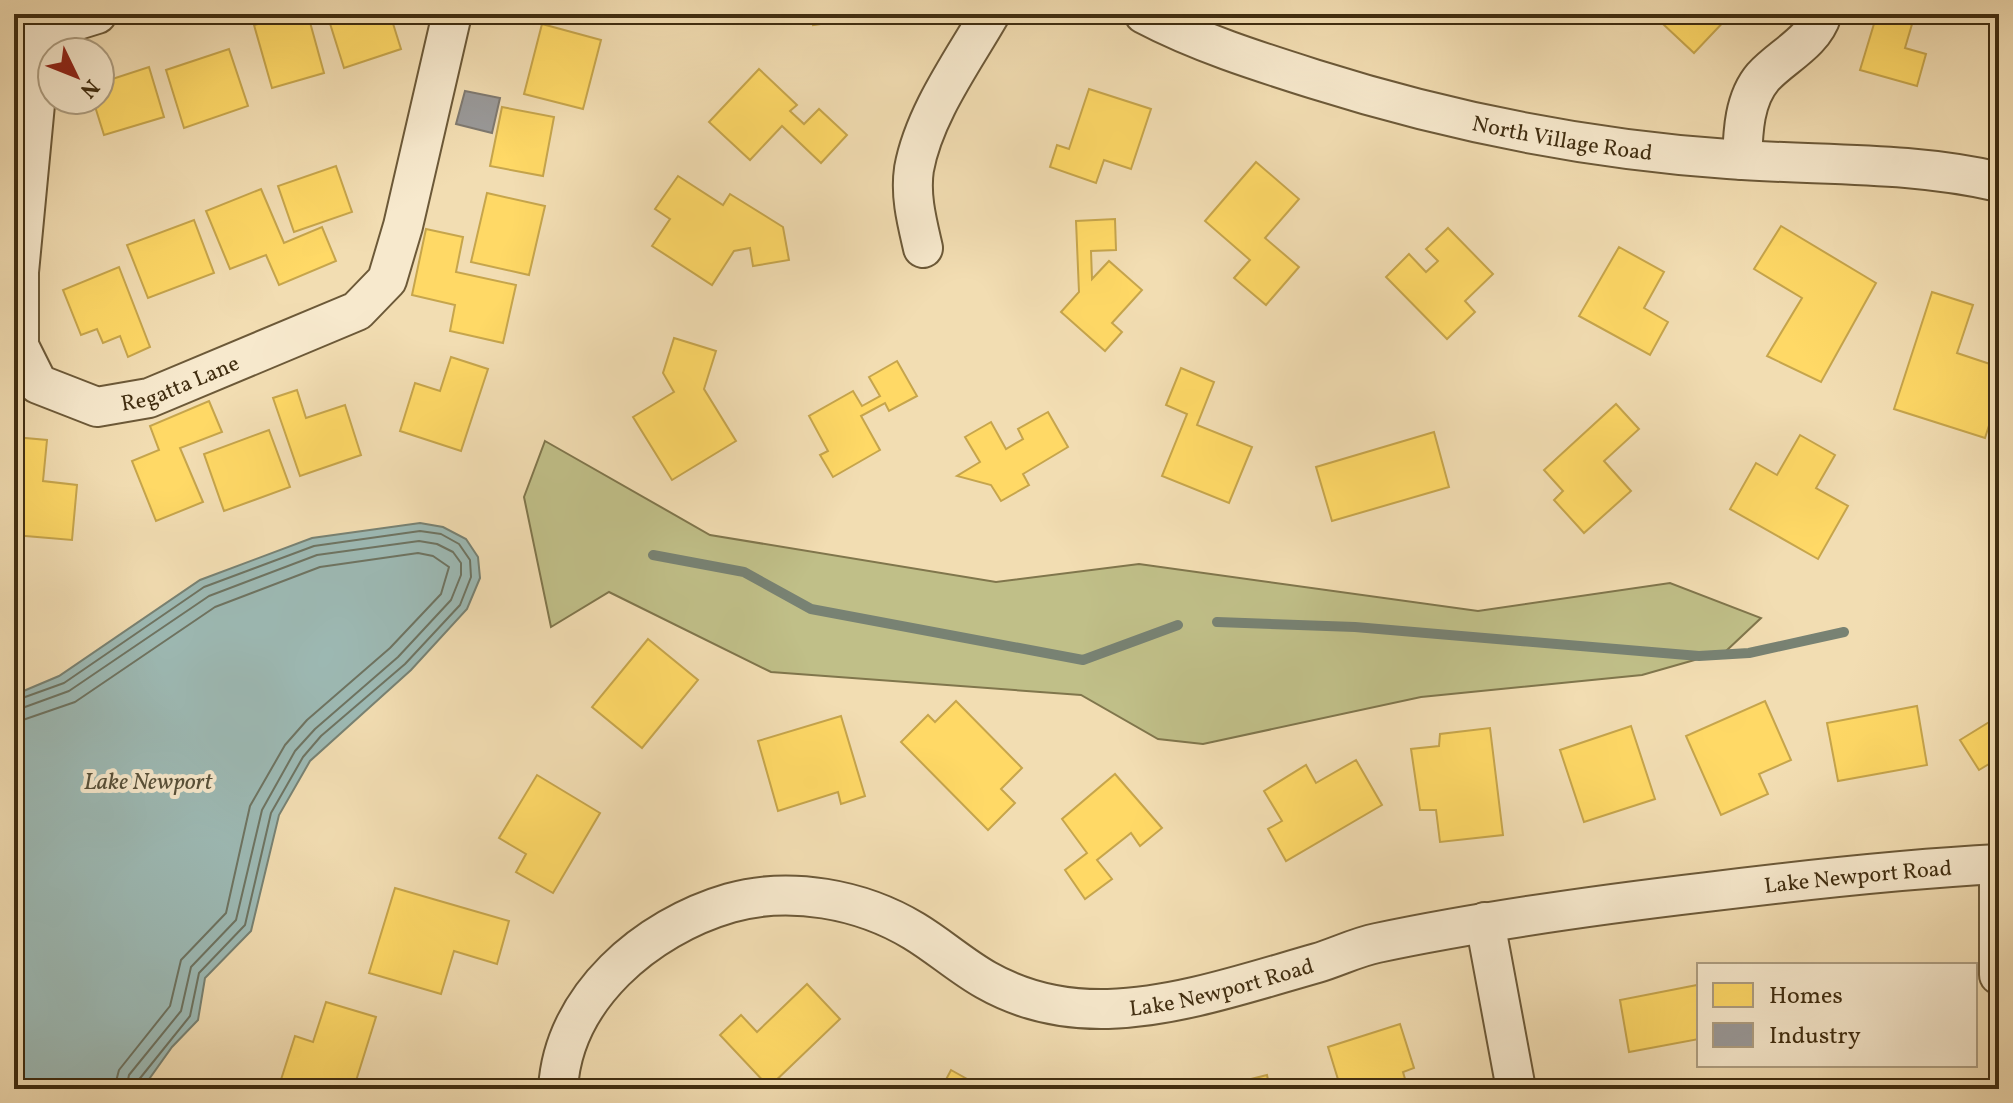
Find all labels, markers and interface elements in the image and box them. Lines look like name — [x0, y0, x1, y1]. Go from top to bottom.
north arrow — [36, 36, 116, 116]
text: N — [72, 72, 106, 104]
street label: North Village Road — [1469, 109, 1654, 170]
street label: Regatta Lane — [119, 349, 244, 421]
water label: Lake Newport — [84, 766, 214, 800]
street label: Lake Newport Road — [1762, 854, 1953, 903]
street label: Lake Newport Road — [1128, 952, 1318, 1026]
legend — [1697, 963, 1977, 1067]
text: Homes — [1769, 980, 1843, 1014]
text: Industry — [1769, 1020, 1861, 1054]

